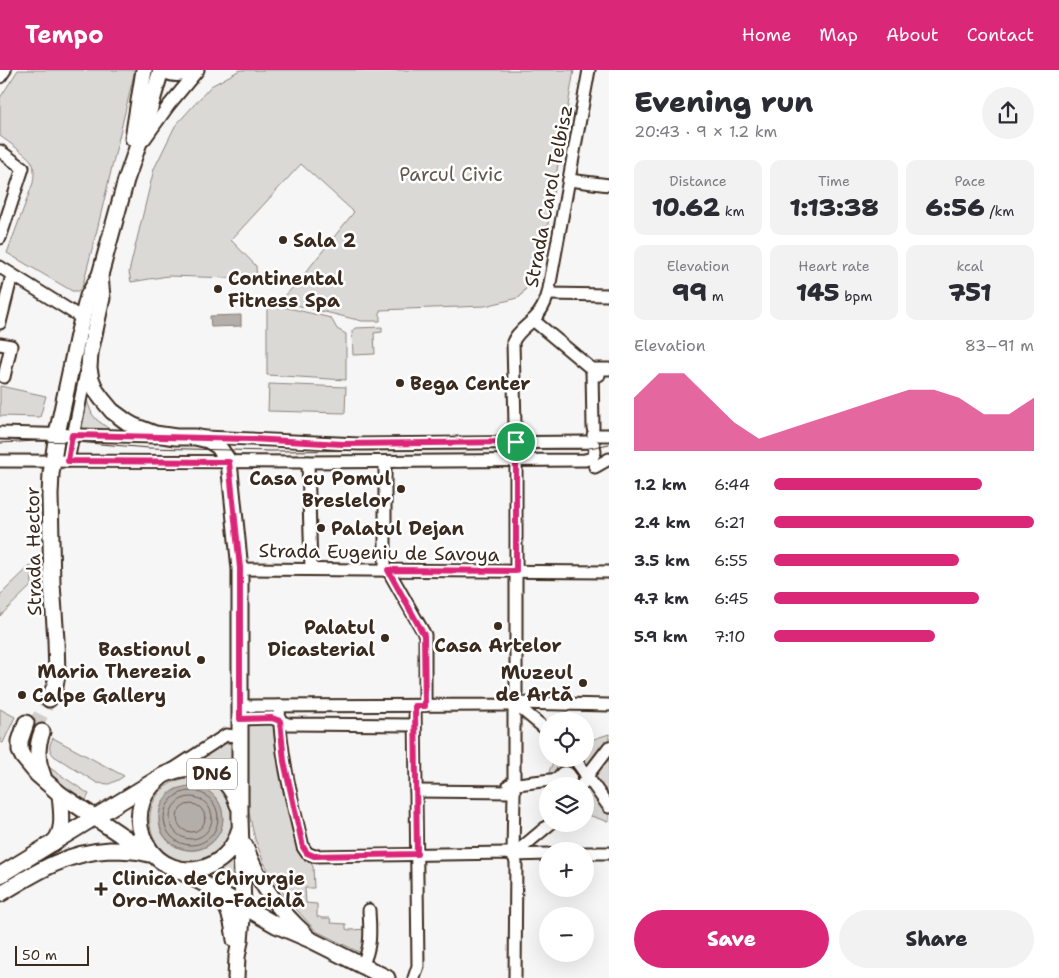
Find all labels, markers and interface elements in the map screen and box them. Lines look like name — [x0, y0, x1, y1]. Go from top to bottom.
text: Tempo — [25, 19, 104, 51]
text: Home — [742, 23, 791, 47]
text: Map — [819, 23, 858, 47]
text: About — [886, 23, 939, 47]
text: Contact — [967, 23, 1034, 47]
text: Evening run — [634, 83, 813, 121]
button: share — [982, 87, 1034, 139]
street label: Strada Carol Telbisz — [519, 103, 578, 289]
text: 20:43 · 9 × 1.2 km — [634, 121, 777, 142]
park label: Parcul Civic — [399, 162, 503, 187]
text: Distance — [669, 172, 727, 190]
text: Time — [818, 172, 850, 190]
text: Pace — [955, 172, 985, 190]
text: 10.62 — [651, 190, 720, 224]
text: 1:13:38 — [789, 190, 879, 224]
text: 6:56 — [926, 190, 985, 224]
text: km — [720, 202, 745, 220]
text: /km — [985, 202, 1014, 220]
place label: Sala 2 — [293, 228, 356, 253]
marker: Sala 2 — [277, 234, 289, 246]
text: Elevation — [667, 257, 729, 275]
text: Heart rate — [798, 257, 870, 275]
text: kcal — [956, 257, 984, 275]
place label: Continental Fitness Spa — [228, 266, 344, 313]
text: 99 — [672, 275, 707, 309]
text: 145 — [796, 275, 839, 309]
text: 751 — [948, 275, 992, 309]
marker: Continental Fitness Spa — [212, 283, 224, 295]
text: m — [707, 287, 724, 305]
text: bpm — [839, 287, 872, 305]
text: Elevation — [634, 335, 706, 356]
text: 83–91 m — [965, 335, 1034, 356]
place label: Bega Center — [410, 371, 530, 396]
marker: Bega Center — [394, 377, 406, 389]
pin — [495, 421, 537, 463]
icon: arrive — [502, 428, 530, 456]
place label: Casa cu Pomul Breslelor — [249, 466, 391, 513]
text: 1.2 km — [634, 474, 687, 495]
text: 6:44 — [714, 474, 750, 495]
marker: Casa cu Pomul Breslelor — [395, 483, 407, 495]
street label: Strada Hector — [20, 486, 47, 616]
text: 2.4 km — [634, 512, 690, 533]
text: 6:21 — [714, 512, 745, 533]
place label: Palatul Dejan — [331, 516, 465, 541]
marker: Palatul Dejan — [315, 522, 327, 534]
street label: Strada Eugeniu de Savoya — [258, 538, 500, 567]
text: 3.5 km — [634, 550, 690, 571]
text: 6:55 — [714, 550, 748, 571]
text: 4.7 km — [634, 588, 689, 609]
text: 6:45 — [714, 588, 749, 609]
place label: Palatul Dicasterial — [268, 615, 375, 662]
marker: Casa Artelor — [492, 620, 504, 632]
text: 5.9 km — [634, 626, 688, 647]
text: 7:10 — [714, 626, 745, 647]
marker: Palatul Dicasterial — [379, 632, 391, 644]
place label: Casa Artelor — [434, 633, 562, 658]
place label: Bastionul Maria Therezia — [37, 637, 191, 684]
marker: Bastionul Maria Therezia — [195, 654, 207, 666]
place label: Muzeul de Artă — [496, 660, 573, 707]
marker: Muzeul de Artă — [577, 677, 589, 689]
place label: Calpe Gallery — [32, 683, 166, 708]
marker: Calpe Gallery — [16, 689, 28, 701]
map controls — [539, 712, 594, 962]
button: locate — [539, 712, 594, 767]
road number: DN6 — [187, 759, 237, 790]
button: layers — [539, 777, 594, 832]
button: + — [539, 842, 594, 897]
place label: Clinica de Chirurgie Oro-Maxilo-Facială — [112, 866, 305, 913]
marker: Clinica de Chirurgie Oro-Maxilo-Facială — [94, 882, 108, 896]
button: − — [539, 907, 594, 962]
button: Save — [634, 910, 829, 968]
button: Share — [839, 910, 1034, 968]
scale bar — [15, 943, 89, 966]
text: 50 m — [22, 946, 57, 964]

